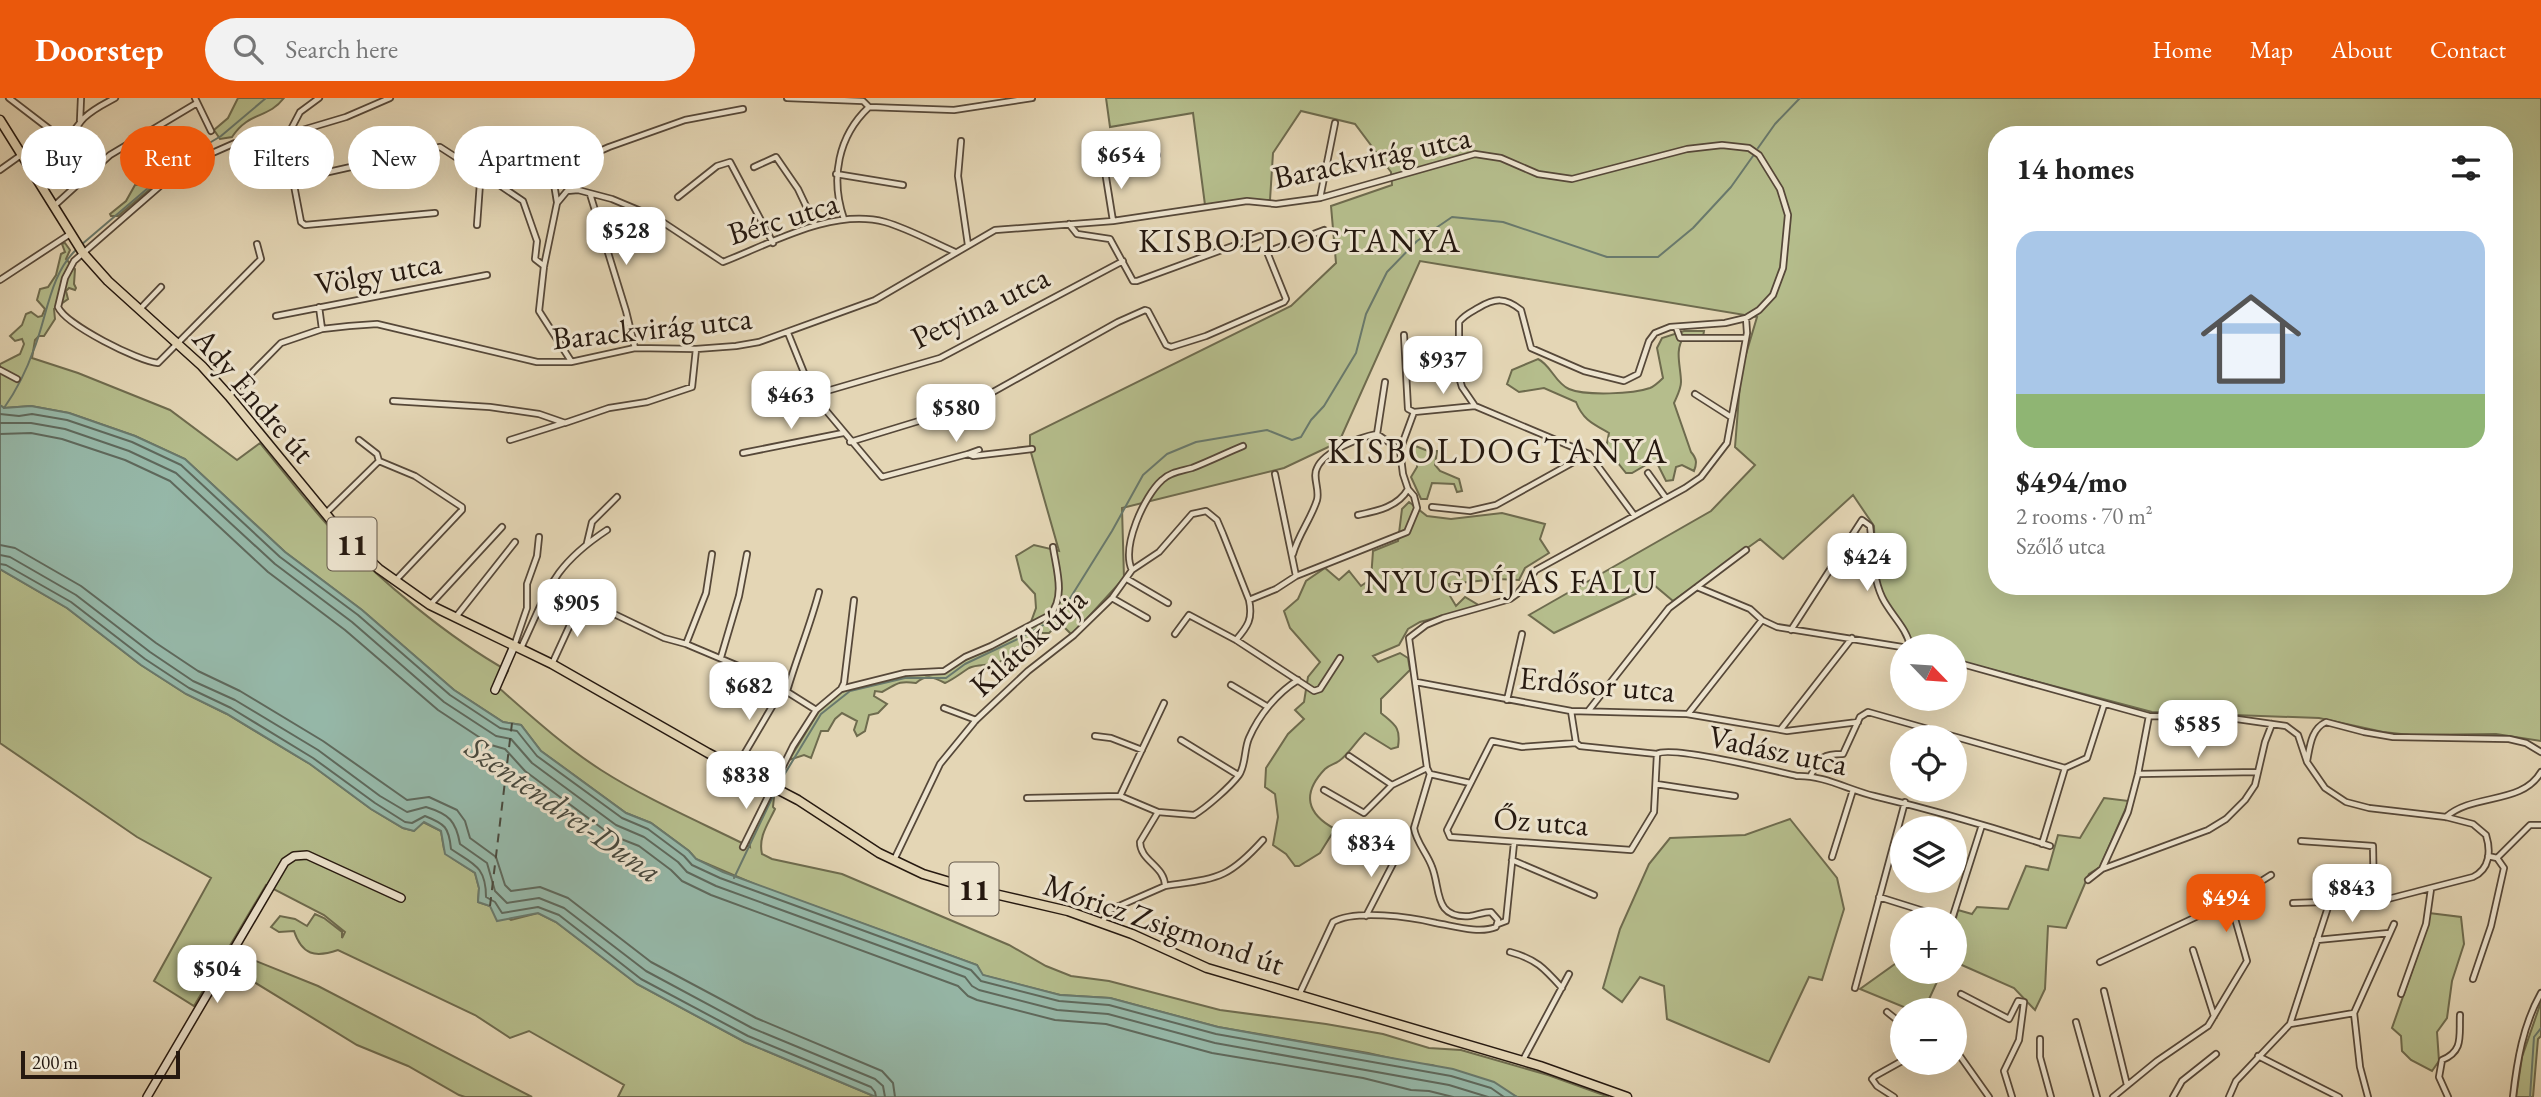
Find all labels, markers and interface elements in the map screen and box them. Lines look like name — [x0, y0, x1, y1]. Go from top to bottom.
search box — [205, 18, 695, 81]
text: Doorstep — [35, 28, 163, 71]
icon: search — [229, 30, 267, 68]
text: Search here — [285, 32, 398, 66]
text: Home — [2152, 34, 2212, 65]
text: Map — [2250, 34, 2293, 65]
text: About — [2331, 34, 2392, 65]
text: Contact — [2430, 34, 2506, 65]
street label: Barackvirág utca — [1269, 116, 1475, 198]
chip: Buy — [21, 126, 106, 189]
chip: Rent — [120, 126, 215, 189]
chip: Filters — [229, 126, 334, 189]
chip: New — [348, 126, 440, 189]
chip: Apartment — [454, 126, 604, 189]
pin: $654 — [1080, 132, 1162, 191]
text: $654 — [1097, 139, 1145, 169]
text: 14 homes — [2016, 149, 2134, 188]
icon: filters — [2447, 149, 2485, 187]
street label: Bérc utca — [723, 181, 844, 255]
pin: $528 — [585, 208, 667, 267]
text: $528 — [602, 215, 650, 245]
district label: KISBOLDOGTANYA — [1138, 219, 1462, 262]
street label: Völgy utca — [311, 241, 445, 305]
street label: Petyina utca — [904, 255, 1056, 358]
icon: home — [2188, 276, 2314, 402]
street label: Barackvirág utca — [550, 297, 754, 359]
street label: Ady Endre út — [183, 318, 324, 472]
pin: $937 — [1402, 336, 1484, 396]
text: $937 — [1419, 344, 1467, 374]
pin: $463 — [750, 372, 832, 431]
text: $463 — [767, 379, 815, 409]
pin: $580 — [915, 384, 997, 444]
text: $580 — [932, 392, 980, 422]
district label: KISBOLDOGTANYA — [1327, 428, 1669, 473]
text: $494/mo — [2016, 462, 2127, 501]
text: 2 rooms · 70 m² — [2016, 501, 2153, 531]
road number: 11 — [328, 518, 376, 570]
text: Szőlő utca — [2016, 531, 2105, 561]
pin: $424 — [1826, 533, 1908, 593]
text: $424 — [1843, 541, 1891, 571]
district label: NYUGDÍJAS FALU — [1364, 560, 1658, 603]
street label: Kilátók útja — [961, 578, 1096, 706]
pin: $905 — [536, 580, 618, 639]
text: $905 — [553, 587, 601, 617]
north arrow — [1890, 634, 1967, 710]
map controls — [1890, 634, 1967, 1075]
street label: Erdősor utca — [1517, 656, 1677, 712]
pin: $682 — [708, 662, 790, 722]
text: $682 — [725, 670, 773, 700]
pin: $585 — [2157, 700, 2239, 760]
text: $585 — [2174, 708, 2222, 738]
street label: Vadász utca — [1705, 715, 1852, 785]
water label: Szentendrei-Duna — [457, 725, 670, 893]
button: locate — [1890, 725, 1967, 802]
pin: $838 — [705, 752, 787, 811]
text: $838 — [722, 759, 770, 789]
street label: Őz utca — [1492, 797, 1590, 845]
button: layers — [1890, 816, 1967, 893]
pin: $834 — [1330, 820, 1412, 879]
text: $834 — [1347, 827, 1395, 857]
road number: 11 — [950, 862, 998, 916]
street label: Móricz Zsigmond út — [1038, 863, 1290, 985]
pin: $843 — [2311, 864, 2393, 924]
text: $843 — [2328, 872, 2376, 902]
pin: $494 — [2185, 874, 2267, 934]
text: $494 — [2202, 882, 2250, 912]
button: + — [1890, 907, 1967, 984]
pin: $504 — [176, 946, 258, 1005]
text: $504 — [193, 953, 241, 983]
button: − — [1890, 998, 1967, 1075]
scale bar — [21, 1048, 180, 1080]
text: 200 m — [32, 1050, 78, 1075]

